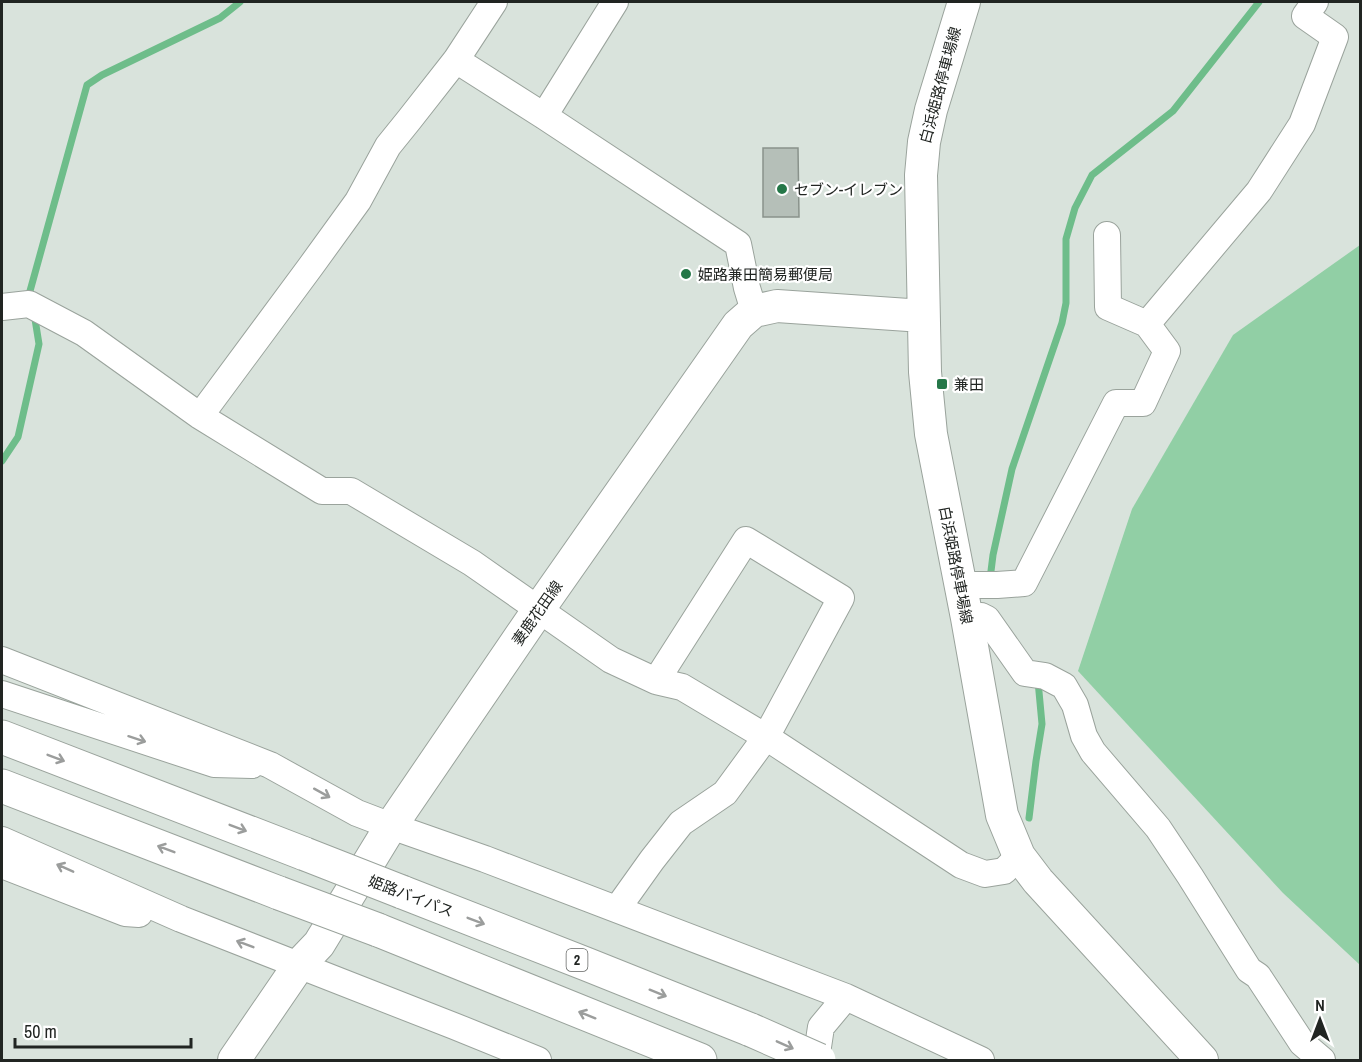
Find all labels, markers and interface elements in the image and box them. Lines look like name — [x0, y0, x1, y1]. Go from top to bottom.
street label: 白浜姫路停車場線 — [914, 24, 966, 146]
place label: セブン-イレブン — [794, 179, 903, 200]
marker: セブン-イレブン — [775, 182, 789, 196]
place label: 姫路兼田簡易郵便局 — [698, 264, 833, 285]
marker: 姫路兼田簡易郵便局 — [679, 267, 693, 281]
place label: 兼田 — [954, 374, 984, 395]
marker: 兼田 — [935, 377, 949, 391]
street label: 白浜姫路停車場線 — [934, 504, 978, 626]
street label: 妻鹿花田線 — [507, 576, 567, 650]
one-way arrow — [127, 734, 146, 745]
one-way arrow — [46, 753, 65, 764]
one-way arrow — [312, 788, 330, 799]
one-way arrow — [228, 824, 247, 835]
one-way arrow — [157, 843, 175, 854]
one-way arrow — [56, 862, 75, 873]
street label: 姫路バイパス — [365, 870, 457, 922]
one-way arrow — [467, 916, 485, 927]
one-way arrow — [236, 938, 255, 949]
road number: 2 — [566, 949, 588, 971]
one-way arrow — [648, 988, 667, 999]
north arrow — [1290, 990, 1350, 1050]
text: N — [1315, 994, 1325, 1016]
one-way arrow — [578, 1009, 597, 1020]
scale bar — [15, 1011, 190, 1049]
text: 50 m — [24, 1019, 57, 1044]
one-way arrow — [776, 1041, 794, 1052]

